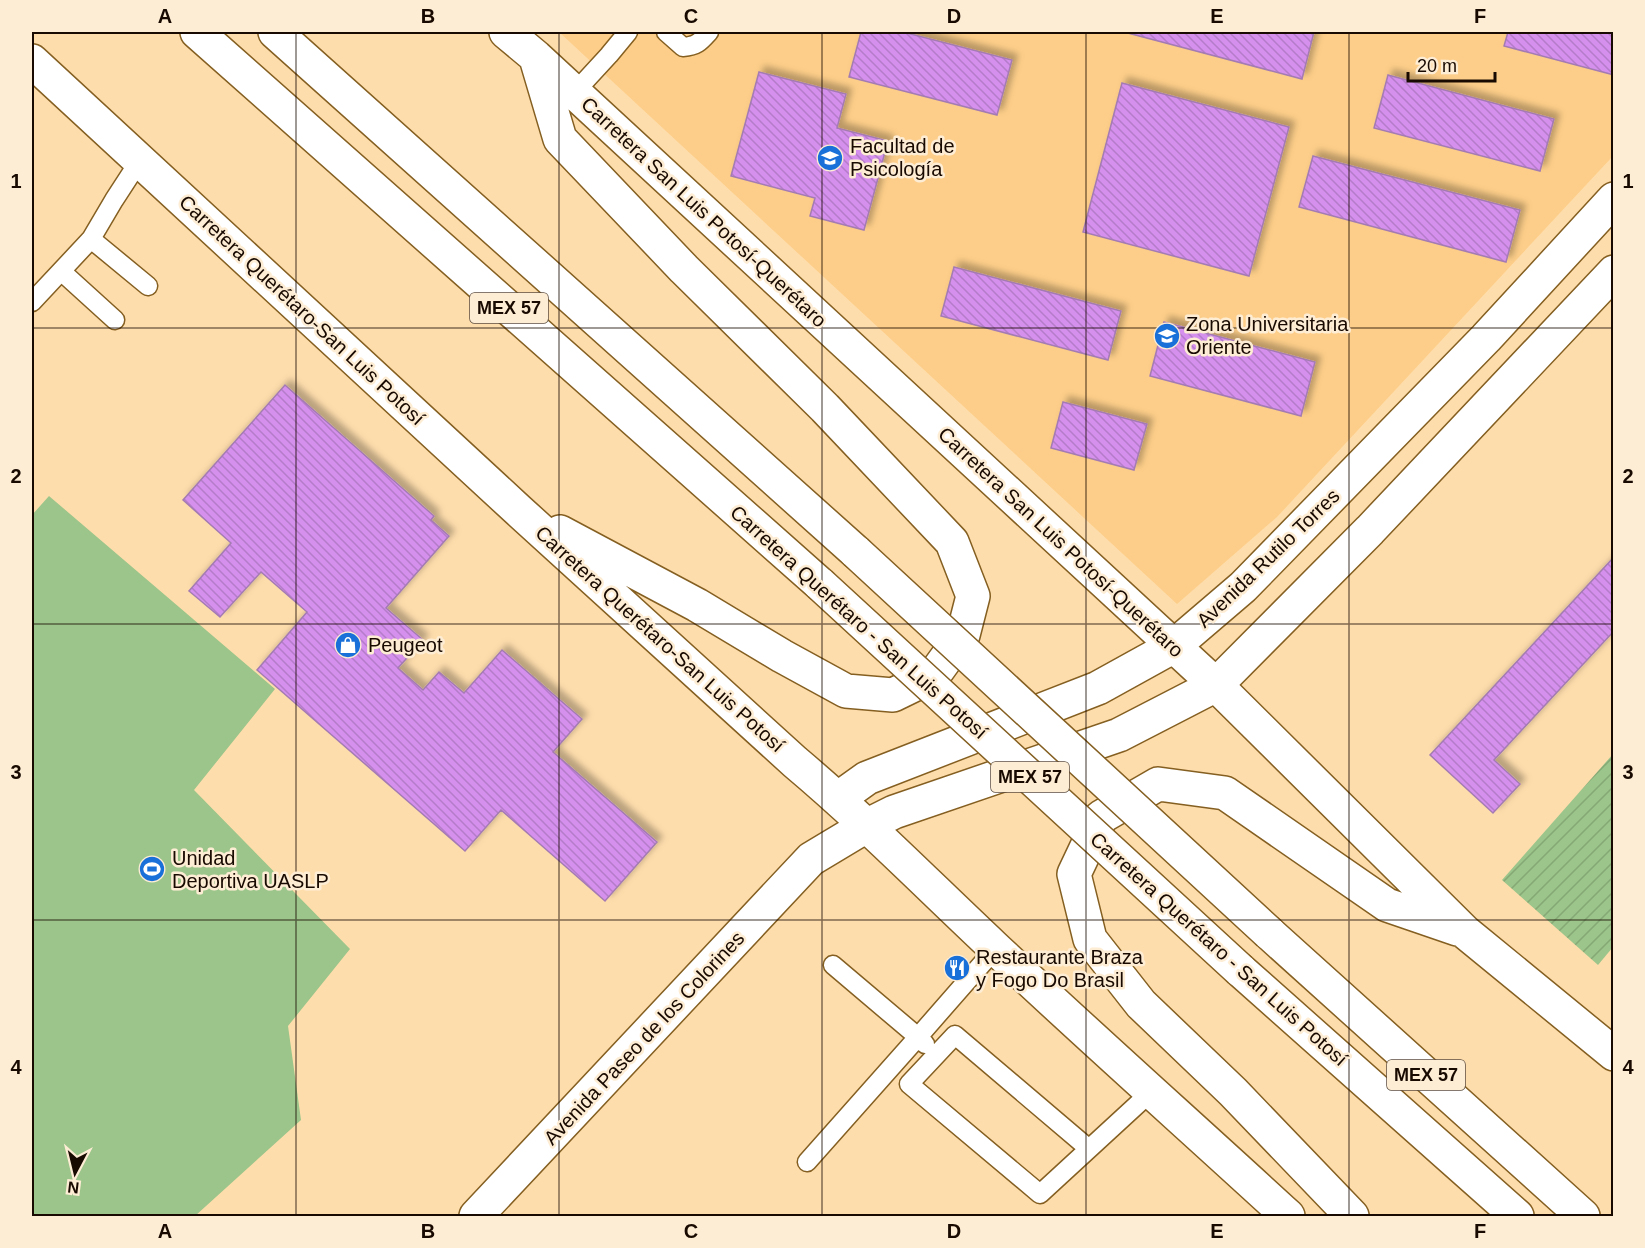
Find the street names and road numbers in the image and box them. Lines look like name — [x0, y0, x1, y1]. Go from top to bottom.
street label: Carretera San Luis Potosí-Querétaro — [577, 93, 831, 331]
street label: Carretera Querétaro-San Luis Potosí — [175, 191, 429, 430]
road number: MEX 57 — [470, 293, 548, 323]
street label: Carretera San Luis Potosí-Querétaro — [934, 423, 1188, 661]
street label: Avenida Rutilo Torres — [1192, 484, 1344, 632]
street label: Carretera Querétaro - San Luis Potosí — [726, 501, 992, 744]
street label: Carretera Querétaro-San Luis Potosí — [531, 521, 789, 757]
road number: MEX 57 — [991, 762, 1069, 792]
street label: Carretera Querétaro - San Luis Potosí — [1086, 828, 1352, 1071]
street label: Avenida Paseo de los Colorines — [539, 927, 749, 1149]
road number: MEX 57 — [1387, 1060, 1465, 1090]

